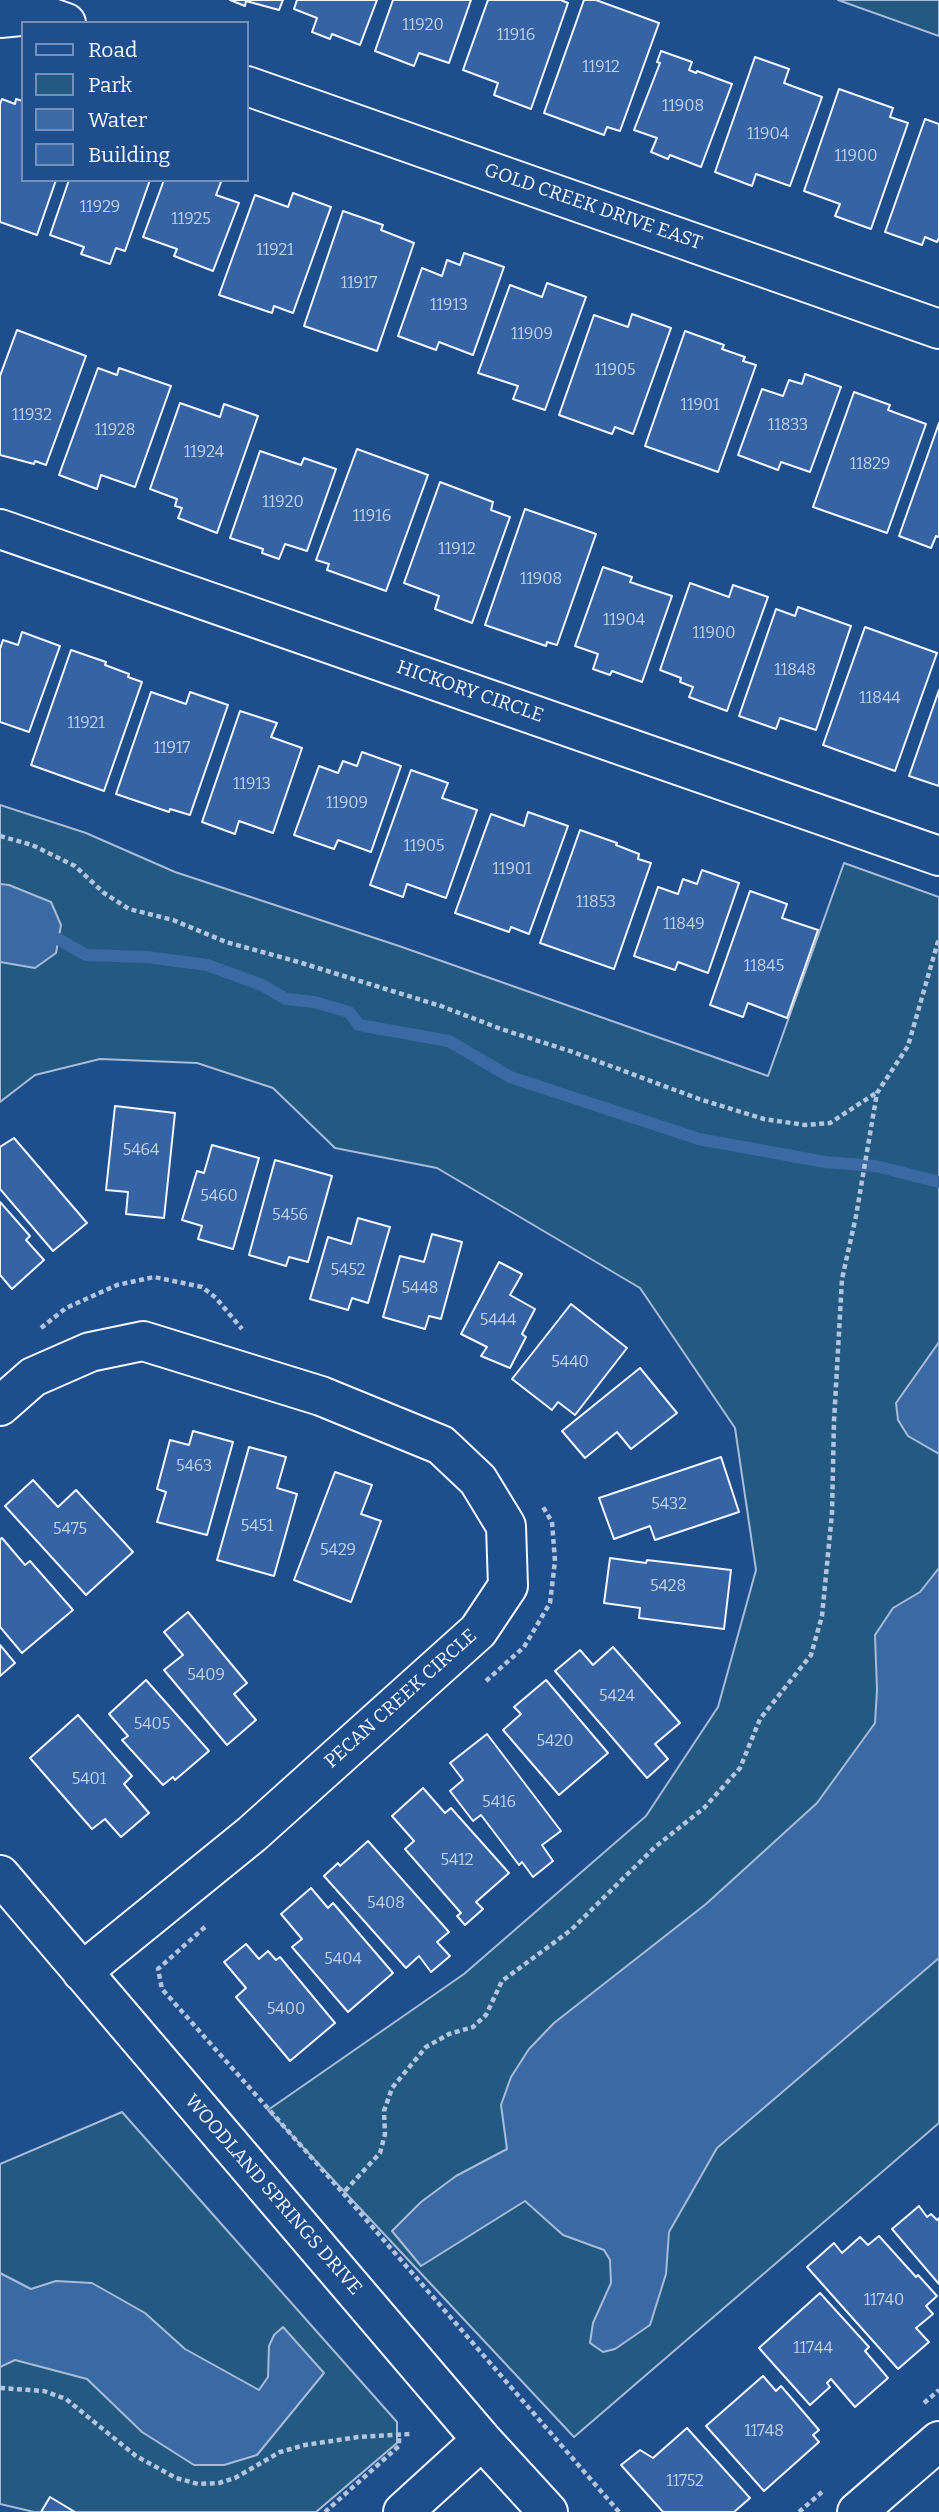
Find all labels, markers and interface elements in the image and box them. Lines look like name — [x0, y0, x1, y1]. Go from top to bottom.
house number: 11920 — [402, 16, 444, 36]
legend — [21, 21, 248, 182]
house number: 11916 — [497, 26, 535, 46]
text: Road — [88, 37, 137, 63]
house number: 11912 — [582, 58, 620, 78]
text: Park — [88, 72, 132, 98]
house number: 11908 — [662, 97, 704, 117]
text: Water — [88, 107, 147, 133]
house number: 11904 — [747, 125, 789, 145]
text: Building — [88, 142, 170, 168]
house number: 11900 — [835, 147, 877, 167]
street label: GOLD CREEK DRIVE EAST — [481, 159, 705, 255]
house number: 11929 — [80, 198, 120, 218]
house number: 11925 — [171, 210, 211, 230]
house number: 11921 — [256, 241, 294, 261]
house number: 11917 — [341, 274, 377, 294]
house number: 11913 — [430, 296, 468, 316]
house number: 11909 — [511, 325, 553, 345]
house number: 11905 — [594, 361, 636, 381]
house number: 11901 — [680, 396, 720, 416]
house number: 11932 — [12, 406, 52, 426]
house number: 11833 — [768, 416, 808, 436]
house number: 11928 — [95, 421, 135, 441]
house number: 11924 — [184, 443, 224, 463]
house number: 11829 — [850, 455, 890, 475]
house number: 11920 — [262, 493, 304, 513]
house number: 11916 — [353, 507, 391, 527]
house number: 11912 — [438, 540, 476, 560]
house number: 11908 — [520, 570, 562, 590]
house number: 11904 — [603, 611, 645, 631]
house number: 11900 — [693, 624, 735, 644]
street label: HICKORY CIRCLE — [394, 656, 546, 728]
house number: 11848 — [774, 661, 816, 681]
house number: 11844 — [859, 689, 901, 709]
house number: 11921 — [67, 714, 105, 734]
house number: 11917 — [154, 739, 190, 759]
house number: 11913 — [233, 775, 271, 795]
house number: 11909 — [326, 794, 368, 814]
house number: 11905 — [403, 837, 445, 857]
house number: 11901 — [492, 860, 532, 880]
house number: 11853 — [576, 893, 616, 913]
house number: 11849 — [663, 915, 705, 935]
house number: 11845 — [744, 957, 784, 977]
house number: 5464 — [123, 1141, 159, 1161]
house number: 5460 — [200, 1187, 238, 1207]
house number: 5456 — [272, 1206, 308, 1226]
house number: 5452 — [331, 1261, 365, 1281]
house number: 5448 — [402, 1279, 438, 1299]
house number: 5444 — [480, 1311, 516, 1331]
house number: 5440 — [551, 1353, 589, 1373]
house number: 5463 — [176, 1457, 212, 1477]
house number: 5432 — [651, 1495, 687, 1515]
house number: 5451 — [241, 1517, 273, 1537]
house number: 5475 — [53, 1520, 87, 1540]
house number: 5429 — [320, 1541, 356, 1561]
house number: 5428 — [650, 1577, 686, 1597]
street label: PECAN CREEK CIRCLE — [320, 1625, 482, 1773]
house number: 5409 — [187, 1666, 225, 1686]
house number: 5424 — [599, 1687, 635, 1707]
house number: 5405 — [134, 1715, 170, 1735]
house number: 5420 — [537, 1732, 573, 1752]
house number: 5401 — [72, 1770, 106, 1790]
house number: 5416 — [482, 1793, 516, 1813]
house number: 5412 — [440, 1851, 474, 1871]
house number: 5408 — [367, 1894, 405, 1914]
house number: 5404 — [324, 1950, 362, 1970]
house number: 5400 — [267, 2000, 305, 2020]
street label: WOODLAND SPRINGS DRIVE — [180, 2090, 366, 2300]
house number: 11740 — [864, 2291, 904, 2311]
house number: 11744 — [793, 2339, 833, 2359]
house number: 11748 — [744, 2422, 784, 2442]
house number: 11752 — [666, 2472, 704, 2492]

